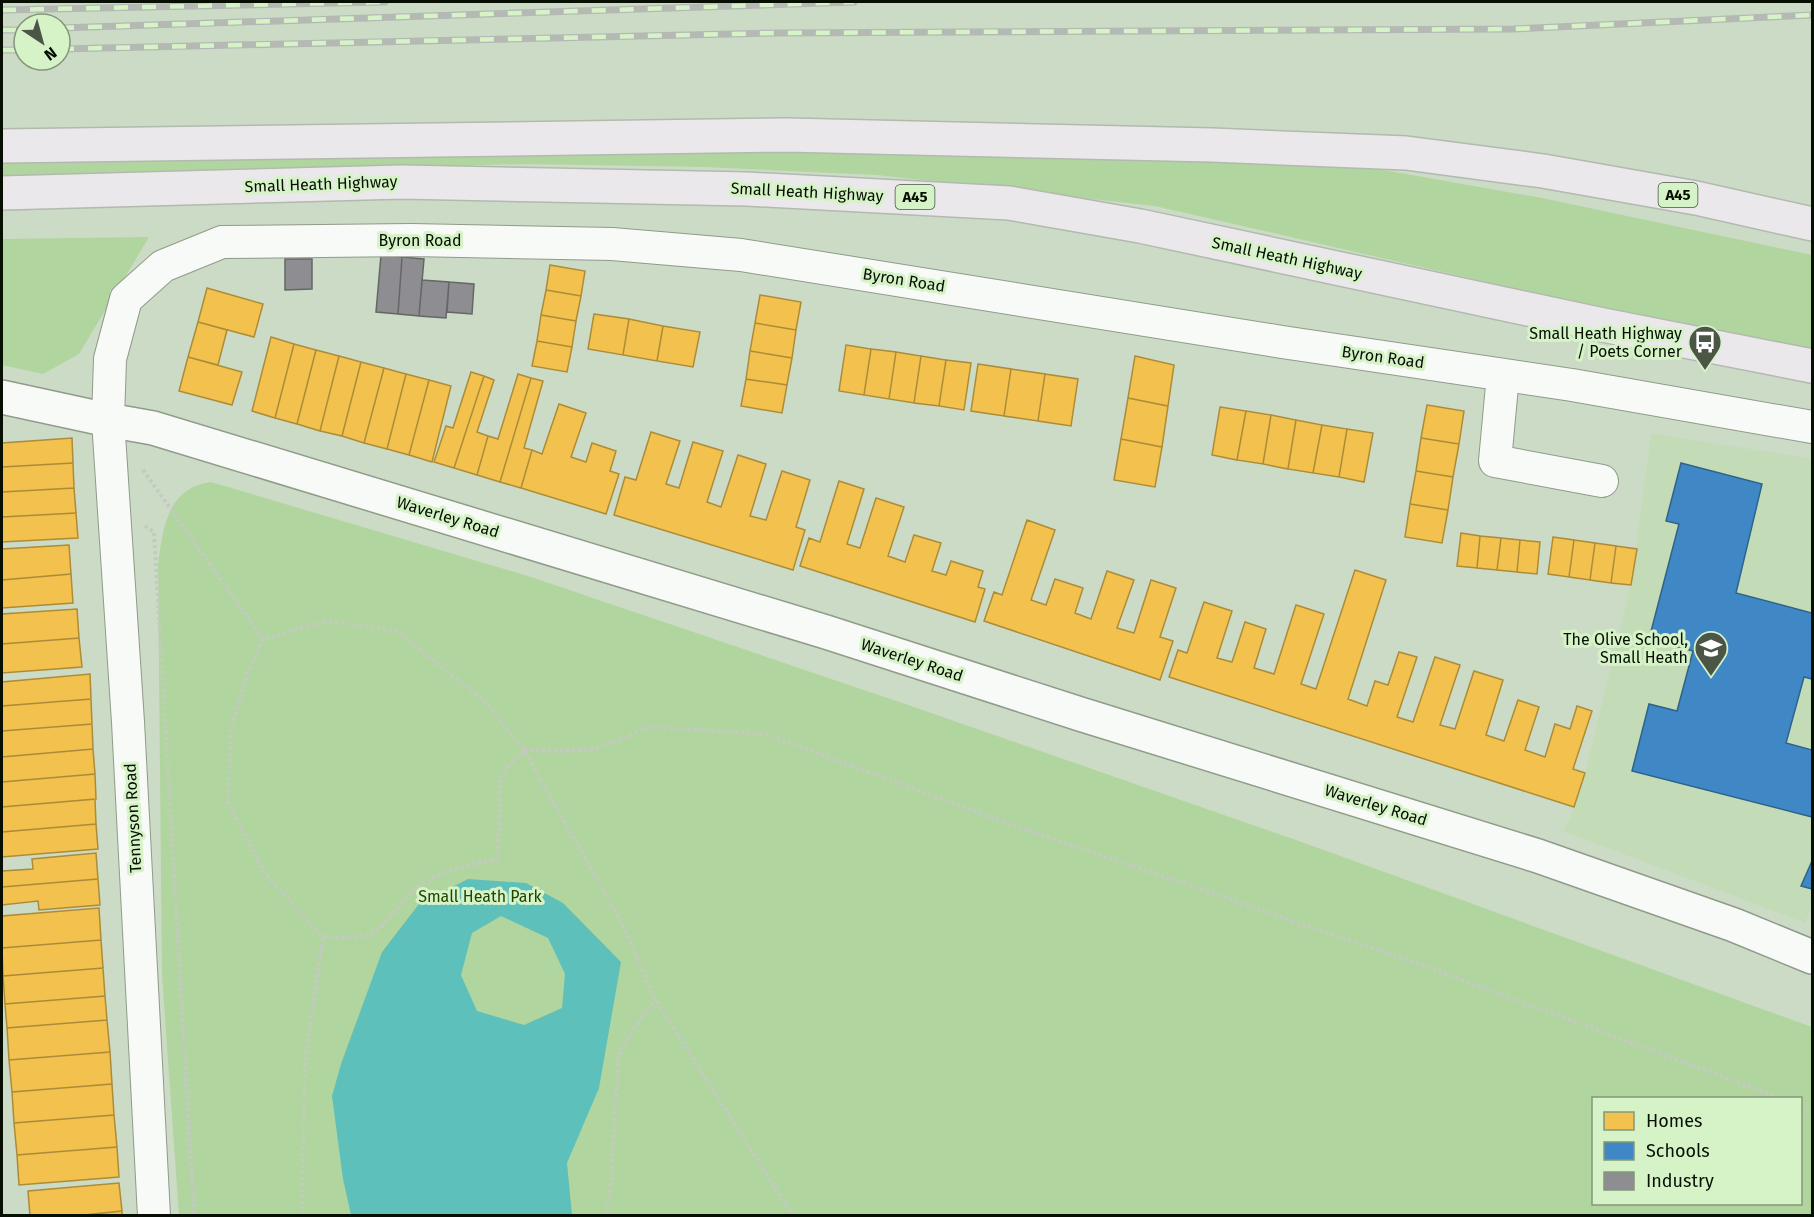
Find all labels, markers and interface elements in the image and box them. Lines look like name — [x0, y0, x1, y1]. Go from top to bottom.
north arrow — [12, 12, 72, 72]
text: N — [41, 43, 60, 65]
street label: Small Heath Highway — [244, 172, 398, 196]
street label: Small Heath Highway — [730, 179, 884, 205]
road number: A45 — [1658, 183, 1698, 207]
road number: A45 — [896, 185, 934, 209]
street label: Byron Road — [378, 231, 462, 250]
street label: Small Heath Highway — [1210, 233, 1364, 283]
street label: Byron Road — [861, 264, 947, 296]
place label: Small Heath Highway / Poets Corner — [1529, 324, 1683, 361]
bus stop icon: Small Heath Highway / Poets Corner — [1687, 324, 1723, 371]
street label: Byron Road — [1341, 342, 1425, 372]
street label: Waverley Road — [394, 492, 502, 542]
place label: The Olive School, Small Heath — [1563, 630, 1688, 667]
school or university icon: The Olive School, Small Heath — [1693, 630, 1729, 677]
street label: Waverley Road — [859, 635, 965, 685]
street label: Tennyson Road — [121, 763, 145, 873]
street label: Waverley Road — [1322, 780, 1430, 830]
park label: Small Heath Park — [418, 887, 543, 906]
legend — [1592, 1097, 1802, 1205]
text: Homes — [1646, 1110, 1702, 1132]
text: Schools — [1646, 1140, 1710, 1162]
text: Industry — [1646, 1170, 1714, 1192]

